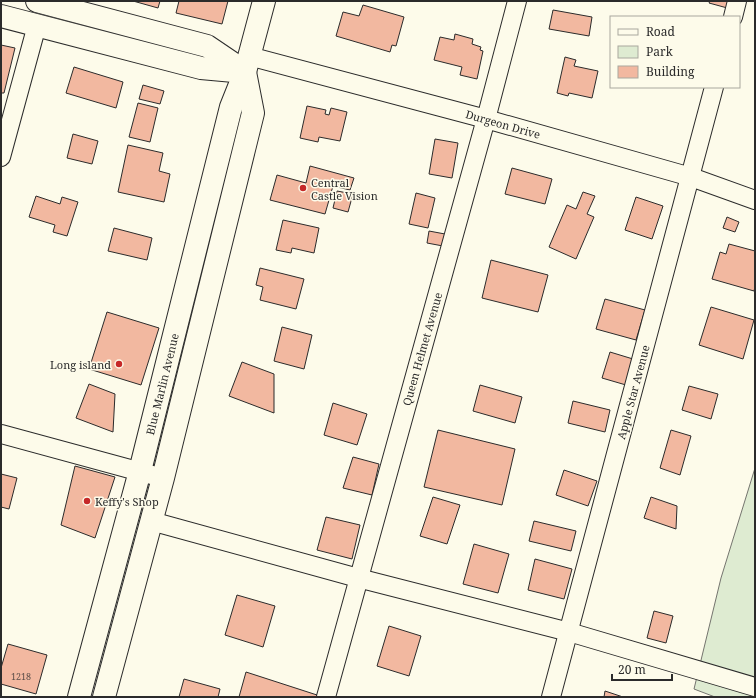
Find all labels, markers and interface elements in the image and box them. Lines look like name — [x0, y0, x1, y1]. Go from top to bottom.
legend — [610, 16, 740, 88]
text: Road — [646, 23, 676, 40]
text: Park — [646, 43, 674, 60]
text: Building — [646, 63, 695, 80]
street label: Durgeon Drive — [464, 106, 542, 142]
place label: Central Castle Vision — [311, 175, 378, 203]
marker: Central Castle Vision — [298, 183, 308, 193]
street label: Queen Helmet Avenue — [399, 290, 445, 407]
street label: Blue Marlin Avenue — [142, 332, 182, 436]
street label: Apple Star Avenue — [613, 343, 653, 441]
place label: Long island — [50, 357, 111, 372]
marker: Long island — [114, 359, 124, 369]
place label: Keffy's Shop — [95, 494, 159, 509]
marker: Keffy's Shop — [82, 496, 92, 506]
scale bar — [612, 656, 672, 682]
text: 20 m — [618, 661, 646, 678]
house number: 1218 — [11, 670, 31, 683]

